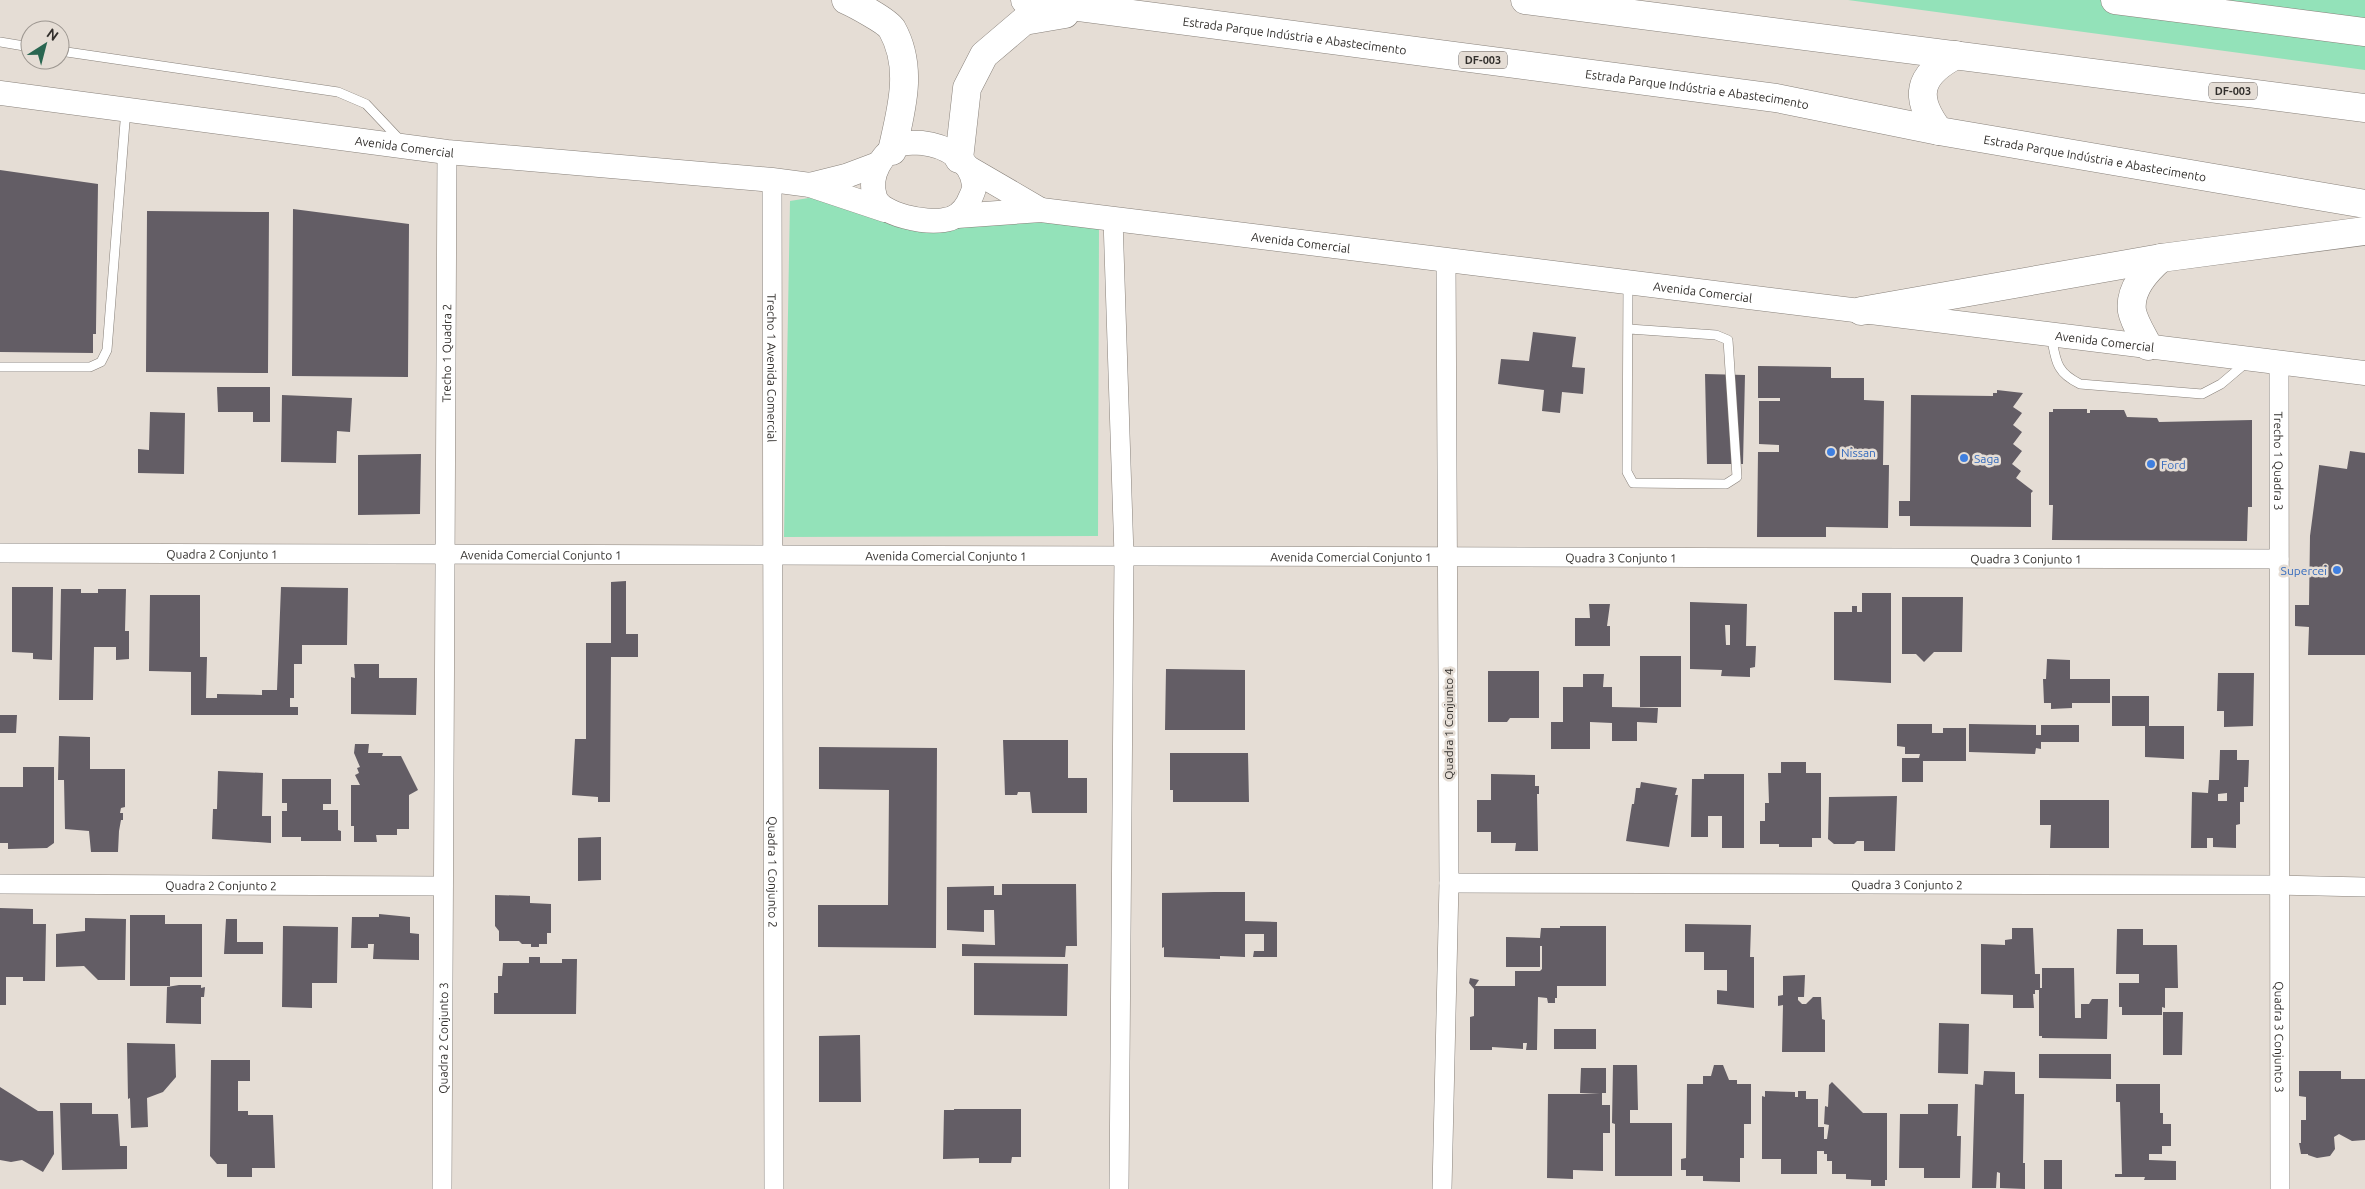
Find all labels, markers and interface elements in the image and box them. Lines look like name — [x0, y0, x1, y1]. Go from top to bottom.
street label: Estrada Parque Indústria e Abastecimento — [1182, 14, 1407, 56]
north arrow — [20, 20, 70, 70]
text: N — [44, 25, 62, 44]
road number: DF-003 — [1459, 52, 1507, 68]
street label: Estrada Parque Indústria e Abastecimento — [1585, 67, 1810, 111]
road number: DF-003 — [2209, 82, 2257, 100]
street label: Estrada Parque Indústria e Abastecimento — [1983, 132, 2207, 183]
street label: Avenida Comercial — [354, 133, 454, 159]
street label: Avenida Comercial — [1251, 229, 1351, 255]
street label: Avenida Comercial — [1653, 279, 1753, 304]
street label: Trecho 1 Avenida Comercial — [766, 294, 779, 442]
street label: Trecho 1 Quadra 2 — [439, 304, 453, 402]
street label: Avenida Comercial — [2055, 328, 2155, 353]
street label: Trecho 1 Quadra 3 — [2273, 412, 2286, 510]
marker: Nissan — [1825, 446, 1837, 458]
place label: Nissan — [1841, 446, 1876, 459]
marker: Saga — [1958, 452, 1970, 464]
place label: Saga — [1974, 452, 2000, 465]
marker: Ford — [2145, 458, 2157, 470]
place label: Ford — [2161, 458, 2186, 471]
street label: Quadra 2 Conjunto 1 — [166, 547, 278, 560]
street label: Avenida Comercial Conjunto 1 — [460, 548, 622, 561]
street label: Avenida Comercial Conjunto 1 — [865, 549, 1027, 562]
street label: Avenida Comercial Conjunto 1 — [1270, 550, 1432, 563]
street label: Quadra 3 Conjunto 1 — [1565, 551, 1677, 564]
street label: Quadra 3 Conjunto 1 — [1970, 552, 2082, 565]
place label: Supercei — [2281, 564, 2327, 577]
marker: Supercei — [2331, 564, 2343, 576]
street label: Quadra 1 Conjunto 4 — [1442, 668, 1455, 780]
street label: Quadra 1 Conjunto 2 — [767, 816, 780, 928]
street label: Quadra 3 Conjunto 2 — [1851, 877, 1963, 891]
street label: Quadra 2 Conjunto 2 — [165, 878, 277, 892]
street label: Quadra 3 Conjunto 3 — [2273, 981, 2286, 1093]
street label: Quadra 2 Conjunto 3 — [436, 982, 449, 1094]

